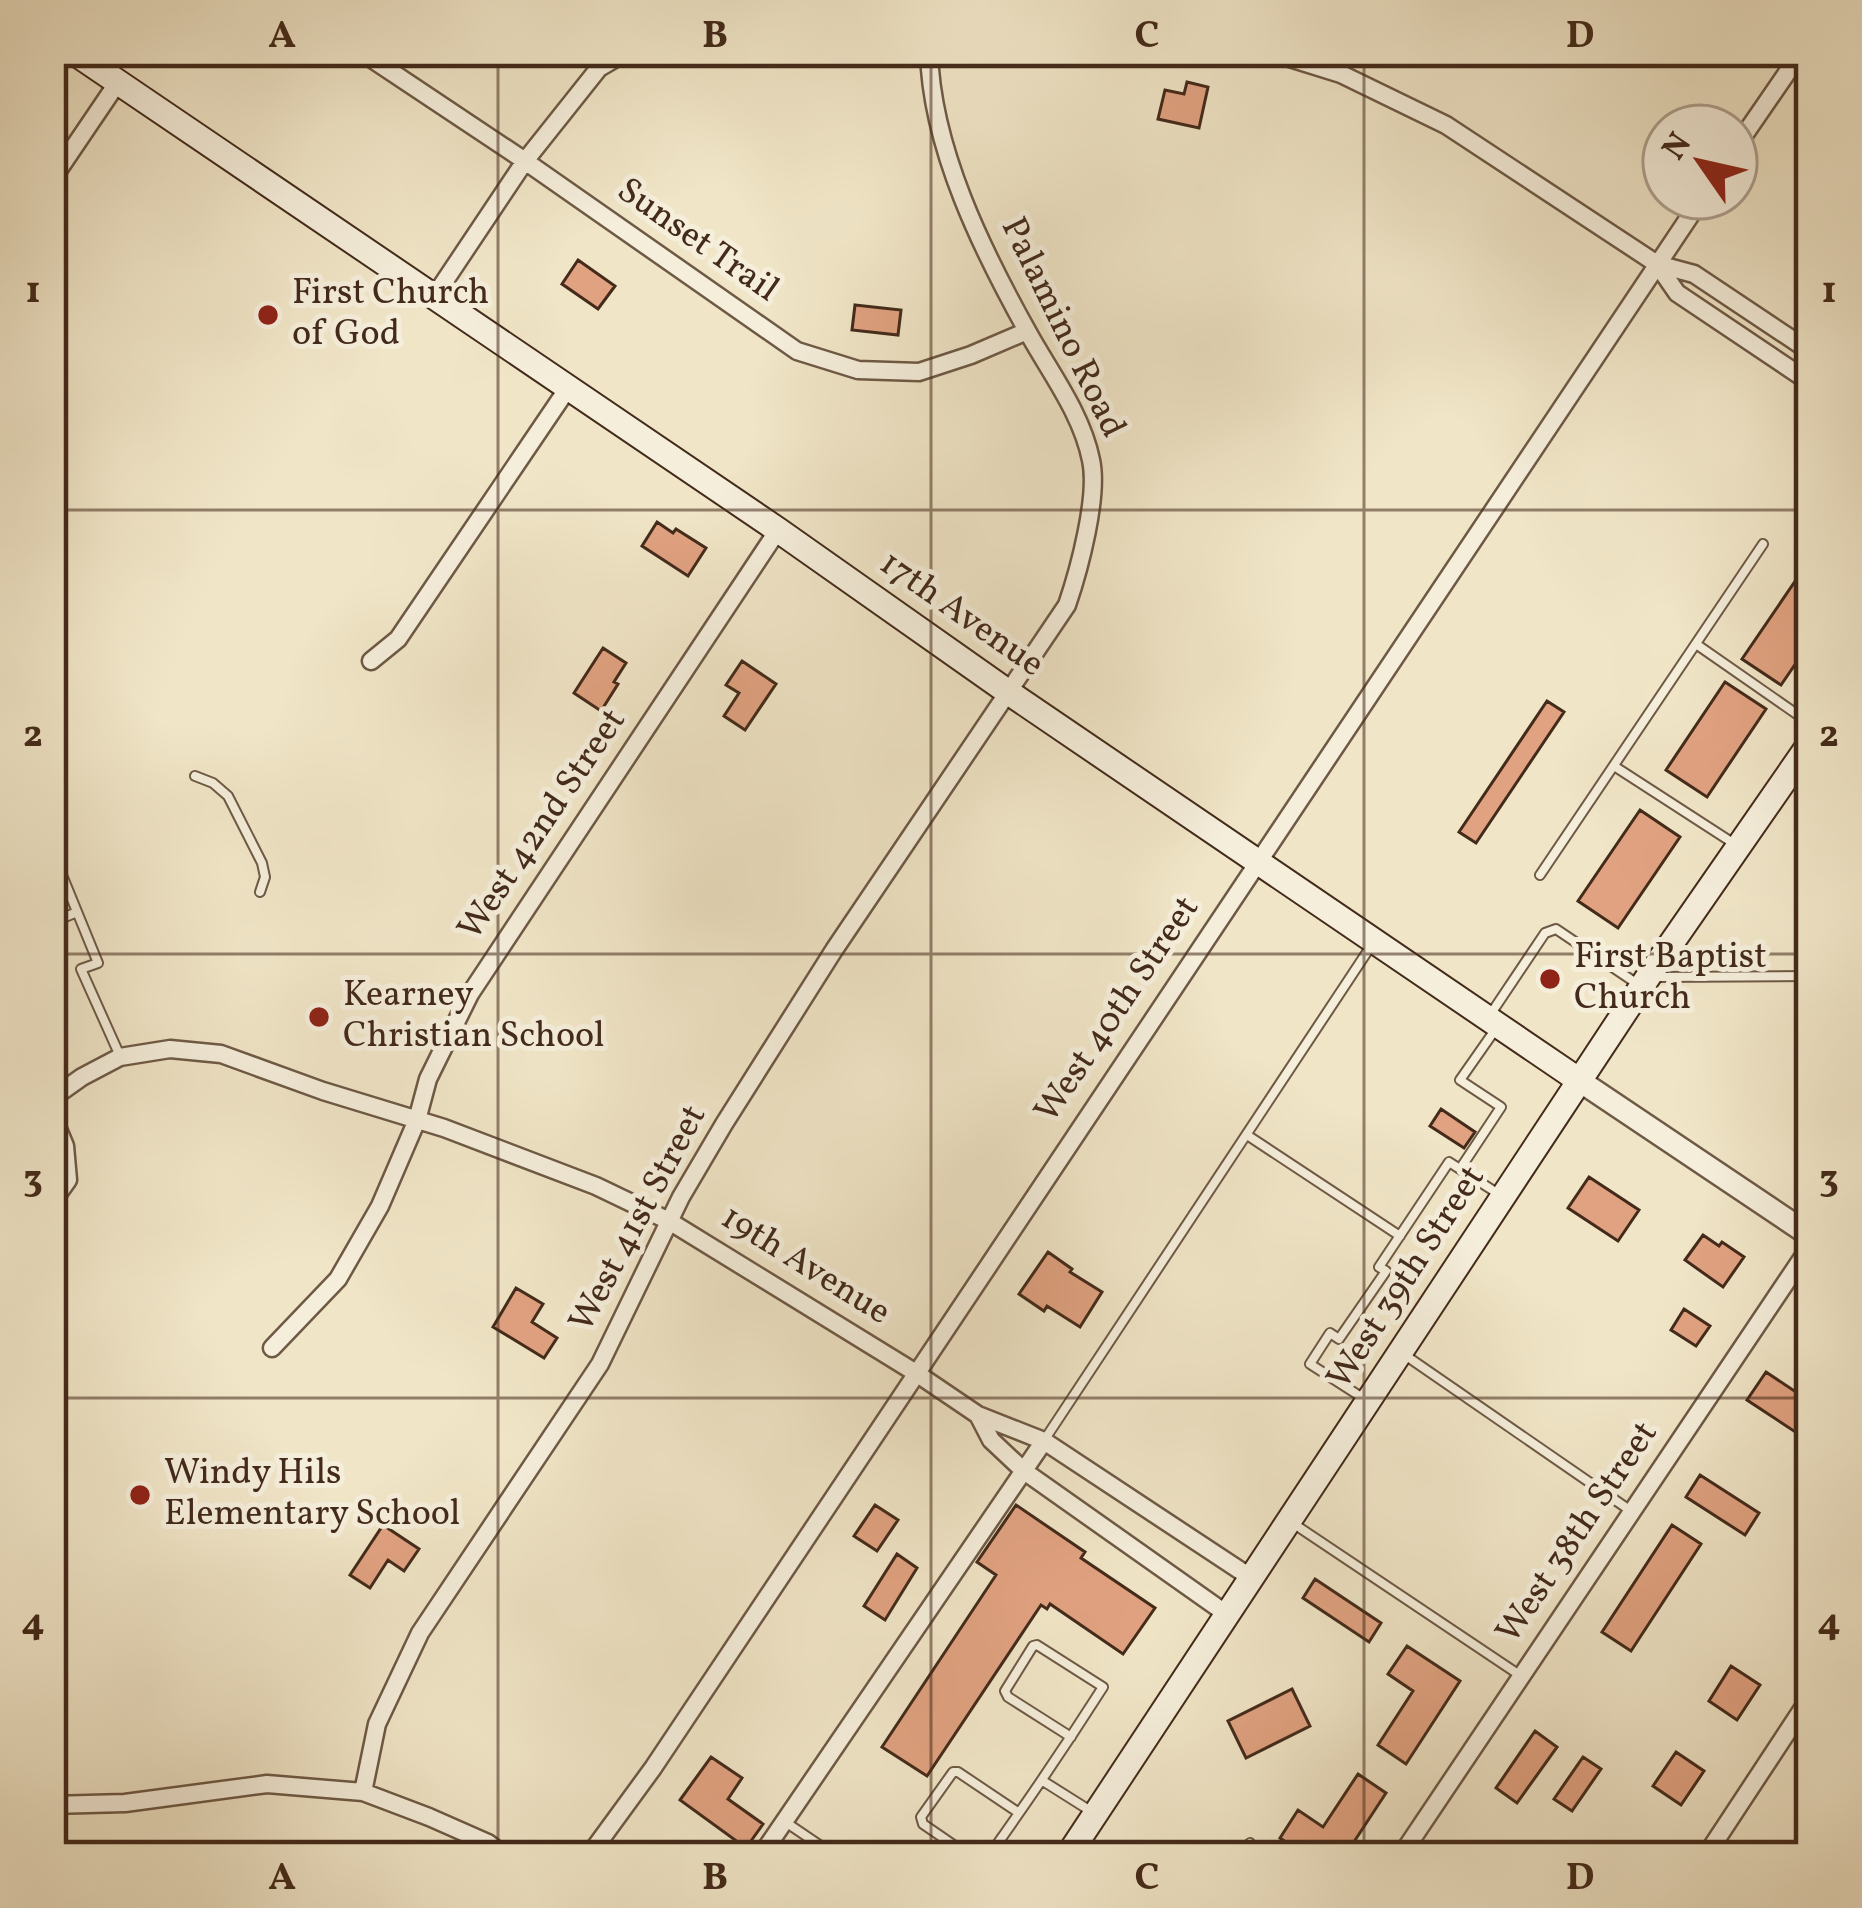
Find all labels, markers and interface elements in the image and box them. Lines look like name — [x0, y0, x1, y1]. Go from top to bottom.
text: A — [268, 10, 296, 64]
text: B — [702, 10, 728, 64]
text: C — [1134, 10, 1160, 64]
text: D — [1566, 10, 1594, 64]
north arrow — [1640, 102, 1760, 222]
text: N — [1653, 125, 1704, 170]
street label: Sunset Trail — [606, 167, 788, 315]
street label: Palamino Road — [987, 209, 1137, 447]
text: 1 — [25, 265, 41, 319]
text: 1 — [1821, 265, 1837, 319]
place label: First Church of God — [292, 269, 489, 360]
marker: First Church of God — [255, 302, 281, 328]
street label: 17th Avenue — [869, 540, 1053, 690]
street label: West 42nd Street — [447, 699, 639, 951]
text: 2 — [23, 709, 43, 763]
text: 2 — [1819, 709, 1839, 763]
street label: West 40th Street — [1024, 887, 1212, 1133]
place label: First Baptist Church — [1574, 933, 1767, 1024]
marker: First Baptist Church — [1537, 966, 1563, 992]
place label: Kearney Christian School — [343, 971, 605, 1062]
marker: Kearney Christian School — [306, 1004, 332, 1030]
street label: West 41st Street — [558, 1097, 720, 1341]
text: 3 — [23, 1153, 43, 1207]
text: 3 — [1819, 1153, 1839, 1207]
street label: West 39th Street — [1316, 1156, 1498, 1400]
street label: 19th Avenue — [710, 1194, 900, 1338]
street label: West 38th Street — [1485, 1412, 1671, 1654]
place label: Windy Hils Elementary School — [164, 1449, 460, 1540]
marker: Windy Hils Elementary School — [127, 1482, 153, 1508]
text: 4 — [21, 1597, 45, 1651]
text: 4 — [1817, 1597, 1841, 1651]
text: A — [268, 1852, 296, 1906]
text: B — [702, 1852, 728, 1906]
text: C — [1134, 1852, 1160, 1906]
text: D — [1566, 1852, 1594, 1906]

